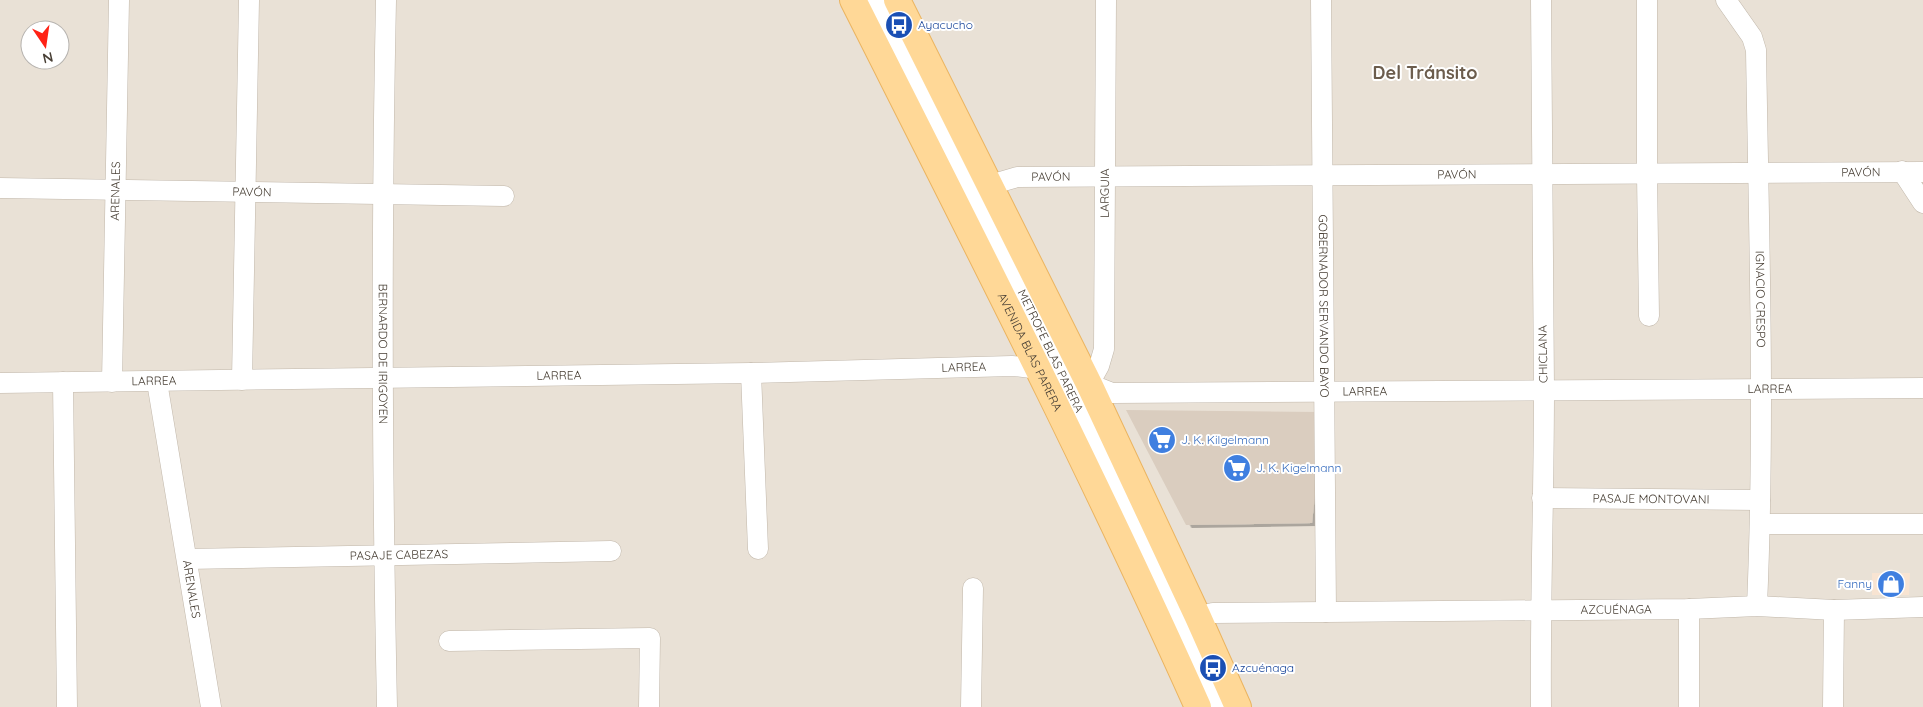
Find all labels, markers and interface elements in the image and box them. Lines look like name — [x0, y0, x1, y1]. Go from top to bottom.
bus stop icon: Ayacucho — [884, 10, 914, 40]
place label: Ayacucho — [918, 17, 973, 32]
north arrow — [20, 20, 70, 70]
text: N — [41, 48, 55, 68]
district label: Del Tránsito — [1373, 61, 1477, 84]
street label: ARENALES — [107, 161, 123, 221]
street label: PAVÓN — [1841, 164, 1881, 179]
street label: PAVÓN — [1437, 166, 1477, 182]
street label: LARGUIA — [1097, 168, 1112, 218]
street label: PAVÓN — [1031, 169, 1071, 184]
street label: PAVÓN — [232, 184, 272, 199]
street label: GOBERNADOR SERVANDO BAYO — [1316, 214, 1332, 398]
street label: IGNACIO CRESPO — [1753, 251, 1769, 348]
street label: BERNARDO DE IRIGOYEN — [376, 284, 391, 424]
street label: METROFE BLAS PARERA — [1015, 287, 1087, 415]
street label: AVENIDA BLAS PARERA — [995, 290, 1066, 414]
street label: CHICLANA — [1534, 325, 1551, 383]
street label: LARREA — [941, 359, 987, 375]
street label: LARREA — [536, 367, 582, 383]
street label: LARREA — [131, 373, 177, 388]
street label: LARREA — [1747, 381, 1792, 396]
street label: LARREA — [1342, 383, 1387, 399]
supermarket icon: J. K. Kilgelmann — [1147, 425, 1177, 455]
place label: J. K. Kilgelmann — [1181, 432, 1269, 447]
supermarket icon: J. K. Kigelmann — [1222, 453, 1252, 483]
place label: J. K. Kigelmann — [1256, 460, 1341, 475]
street label: PASAJE MONTOVANI — [1592, 490, 1710, 507]
street label: PASAJE CABEZAS — [350, 546, 449, 563]
street label: ARENALES — [180, 559, 204, 620]
shop icon: Fanny — [1876, 569, 1906, 599]
place label: Fanny — [1838, 576, 1872, 591]
street label: AZCUÉNAGA — [1580, 601, 1652, 617]
bus stop icon: Azcuénaga — [1198, 653, 1228, 683]
place label: Azcuénaga — [1232, 660, 1294, 675]

